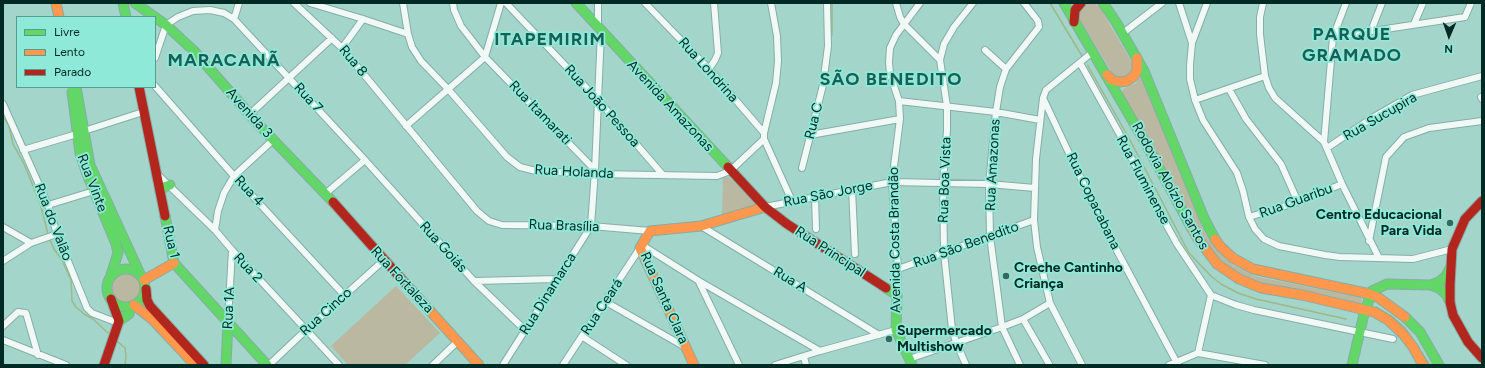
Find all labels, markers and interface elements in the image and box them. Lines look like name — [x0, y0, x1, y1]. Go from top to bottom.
legend — [16, 16, 156, 88]
north arrow — [1429, 16, 1469, 56]
district label: PARQUE GRAMADO — [1302, 24, 1402, 66]
text: Livre — [54, 25, 80, 39]
district label: ITAPEMIRIM — [494, 29, 606, 51]
street label: Rua Londrina — [674, 34, 742, 106]
street label: Rua 8 — [335, 42, 371, 80]
text: N — [1444, 42, 1453, 55]
text: Lento — [54, 45, 85, 59]
district label: MARACANÃ — [167, 50, 281, 72]
street label: Avenida Amazonas — [623, 57, 717, 155]
street label: Rua João Pessoa — [561, 61, 643, 151]
text: Parado — [54, 65, 91, 79]
district label: SÃO BENEDITO — [820, 69, 962, 91]
street label: Rua Itamarati — [505, 77, 575, 149]
street label: Rua 7 — [290, 80, 326, 116]
street label: Avenida 3 — [222, 85, 276, 141]
street label: Rua Sucupira — [1340, 89, 1420, 145]
street label: Rua C — [801, 101, 827, 141]
street label: Rua Amazonas — [982, 119, 1004, 211]
street label: Rodovia Aloízio Santos — [1128, 119, 1212, 253]
street label: Rua Fluminense — [1113, 133, 1173, 227]
street label: Rua Boa Vista — [935, 137, 955, 223]
street label: Rua Copacabana — [1062, 150, 1124, 252]
street label: Rua Vinte — [73, 152, 111, 214]
street label: Rua Holanda — [534, 162, 614, 182]
street label: Avenida Costa Brandão — [885, 167, 905, 313]
street label: Rua 4 — [231, 172, 267, 210]
street label: Rua São Jorge — [782, 177, 874, 211]
street label: Rua Guaribu — [1257, 180, 1335, 222]
street label: Rua do Valão — [31, 181, 75, 263]
place label: Centro Educacional Para Vida — [1316, 207, 1442, 240]
street label: Rua Brasília — [528, 216, 600, 236]
street label: Rua Goiás — [416, 218, 470, 276]
street label: Rua São Benedito — [911, 218, 1021, 272]
marker: Centro Educacional Para Vida — [1445, 218, 1455, 228]
street label: Rua Principal — [792, 223, 868, 281]
street label: Rua 1 — [159, 224, 183, 260]
street label: Rua Fortaleza — [367, 243, 437, 317]
street label: Rua 2 — [230, 249, 266, 287]
street label: Rua Santa Clara — [636, 249, 692, 347]
street label: Rua Dinamarca — [516, 250, 580, 338]
place label: Creche Cantinho Criança — [1014, 260, 1123, 292]
street label: Rua A — [770, 263, 810, 297]
marker: Creche Cantinho Criança — [1001, 271, 1011, 281]
street label: Rua Ceará — [578, 276, 626, 338]
street label: Rua Cinco — [297, 284, 355, 340]
street label: Rua 1A — [220, 286, 238, 330]
place label: Supermercado Multishow — [897, 323, 992, 356]
marker: Supermercado Multishow — [884, 334, 894, 344]

